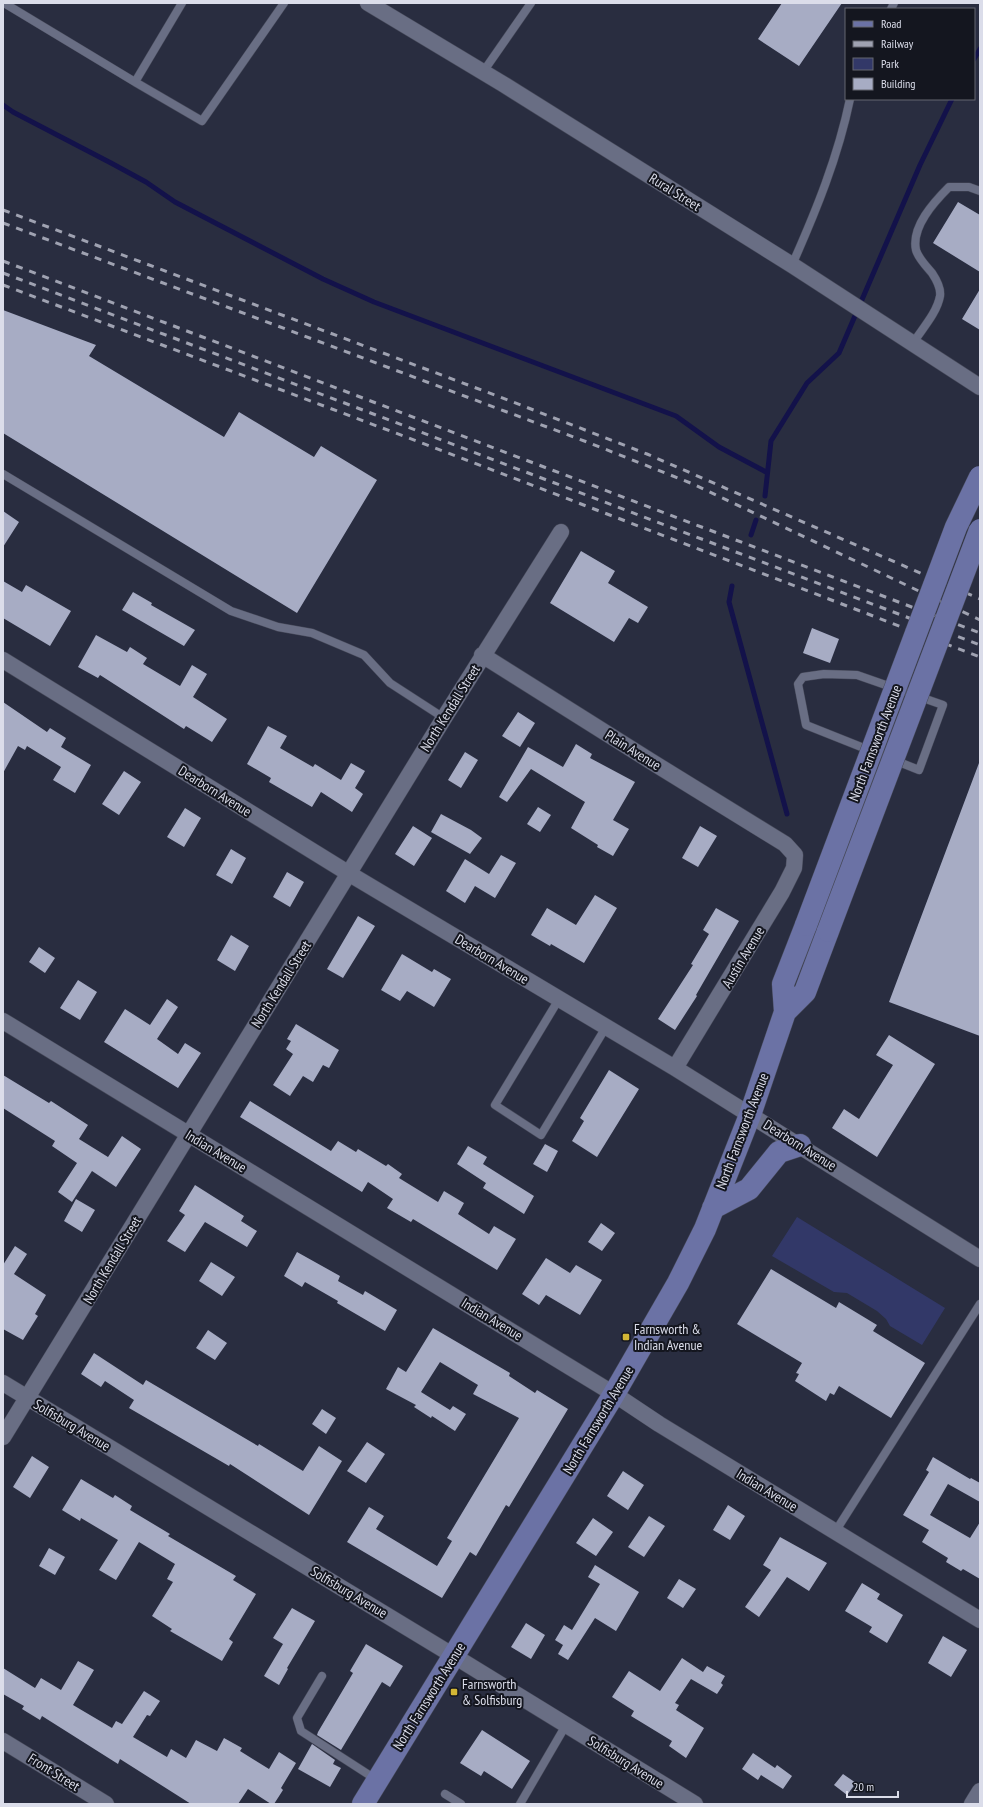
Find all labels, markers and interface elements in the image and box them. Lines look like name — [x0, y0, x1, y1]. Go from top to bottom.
legend — [845, 8, 975, 100]
text: Road — [881, 16, 901, 31]
text: Railway — [881, 36, 914, 51]
text: Park — [881, 56, 899, 71]
text: Building — [881, 76, 916, 91]
street label: Rural Street — [646, 169, 704, 215]
street label: North Kendall Street — [416, 661, 484, 755]
street label: North Farnsworth Avenue — [845, 682, 906, 804]
street label: Plain Avenue — [602, 726, 664, 774]
street label: Dearborn Avenue — [175, 761, 255, 821]
street label: Austin Avenue — [718, 923, 768, 991]
street label: Dearborn Avenue — [452, 930, 532, 988]
street label: North Kendall Street — [247, 937, 315, 1031]
street label: North Farnsworth Avenue — [712, 1070, 773, 1192]
street label: Dearborn Avenue — [760, 1115, 840, 1175]
street label: Indian Avenue — [182, 1126, 250, 1176]
street label: North Kendall Street — [79, 1213, 145, 1307]
street label: Indian Avenue — [458, 1294, 526, 1344]
place label: Farnsworth & Indian Avenue — [634, 1320, 702, 1354]
marker: Farnsworth & Indian Avenue — [621, 1332, 631, 1342]
street label: North Farnsworth Avenue — [559, 1362, 638, 1477]
street label: Solfisburg Avenue — [30, 1395, 114, 1455]
street label: Indian Avenue — [733, 1465, 801, 1515]
street label: Solfisburg Avenue — [307, 1562, 391, 1622]
street label: North Farnsworth Avenue — [389, 1639, 469, 1753]
place label: Farnsworth & Solfisburg — [462, 1675, 522, 1709]
marker: Farnsworth & Solfisburg — [449, 1687, 459, 1697]
street label: Solfisburg Avenue — [585, 1732, 667, 1793]
street label: Front Street — [25, 1749, 83, 1795]
scale bar — [847, 1773, 898, 1799]
text: 20 m — [853, 1779, 874, 1794]

